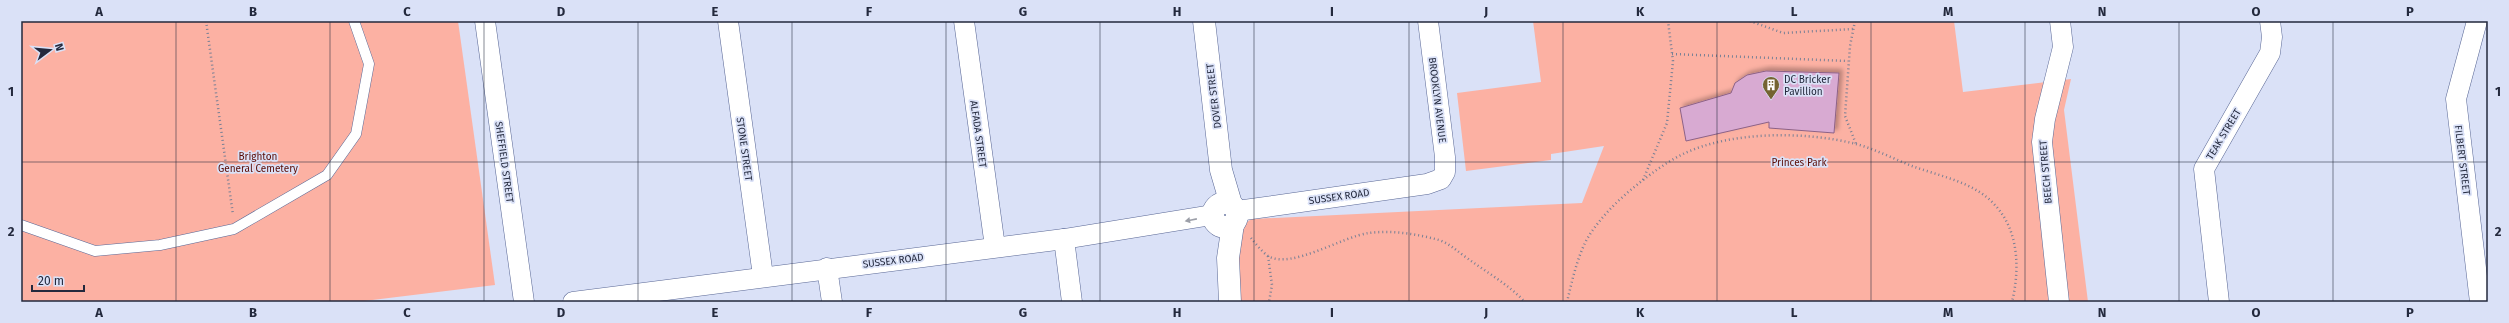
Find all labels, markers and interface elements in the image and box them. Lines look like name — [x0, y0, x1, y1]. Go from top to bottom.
text: A — [94, 4, 103, 19]
text: B — [249, 4, 257, 19]
text: C — [403, 4, 411, 19]
text: D — [557, 4, 566, 19]
text: E — [712, 4, 719, 19]
text: F — [866, 4, 873, 19]
text: G — [1019, 4, 1027, 19]
text: H — [1173, 4, 1181, 19]
text: I — [1330, 4, 1334, 19]
text: J — [1483, 4, 1488, 19]
text: K — [1636, 4, 1645, 19]
text: L — [1791, 4, 1798, 19]
text: M — [1943, 4, 1953, 19]
text: N — [2098, 4, 2106, 19]
text: O — [2252, 4, 2261, 19]
text: P — [2406, 4, 2414, 19]
north arrow — [30, 30, 70, 70]
text: N — [52, 42, 66, 53]
street label: BROOKLYN AVENUE — [1426, 57, 1448, 144]
street label: DOVER STREET — [1204, 62, 1224, 129]
place label: DC Bricker Pavillion — [1784, 74, 1831, 98]
building icon: DC Bricker Pavillion — [1761, 75, 1781, 100]
text: 1 — [8, 84, 14, 99]
text: 1 — [2495, 84, 2501, 99]
street label: ALFADA STREET — [967, 100, 989, 169]
street label: TEAK STREET — [2204, 106, 2244, 162]
street label: STONE STREET — [734, 117, 755, 183]
street label: SHEFFIELD STREET — [492, 121, 516, 204]
street label: FILBERT STREET — [2452, 125, 2472, 197]
street label: BEECH STREET — [2037, 139, 2055, 204]
park label: Brighton General Cemetery — [218, 151, 298, 175]
park label: Princes Park — [1771, 157, 1827, 169]
street label: SUSSEX ROAD — [1308, 187, 1370, 207]
one-way arrow — [1185, 217, 1197, 223]
text: 2 — [8, 224, 15, 239]
text: 2 — [2495, 224, 2502, 239]
street label: SUSSEX ROAD — [862, 251, 924, 271]
scale bar — [32, 267, 84, 293]
text: 20 m — [38, 274, 64, 288]
text: A — [94, 305, 103, 320]
text: B — [249, 305, 257, 320]
text: C — [403, 305, 411, 320]
text: D — [557, 305, 566, 320]
text: E — [712, 305, 719, 320]
text: F — [866, 305, 873, 320]
text: G — [1019, 305, 1027, 320]
text: H — [1173, 305, 1181, 320]
text: I — [1330, 305, 1334, 320]
text: J — [1483, 305, 1488, 320]
text: K — [1636, 305, 1645, 320]
text: L — [1791, 305, 1798, 320]
text: M — [1943, 305, 1953, 320]
text: N — [2098, 305, 2106, 320]
text: O — [2252, 305, 2261, 320]
text: P — [2406, 305, 2414, 320]

